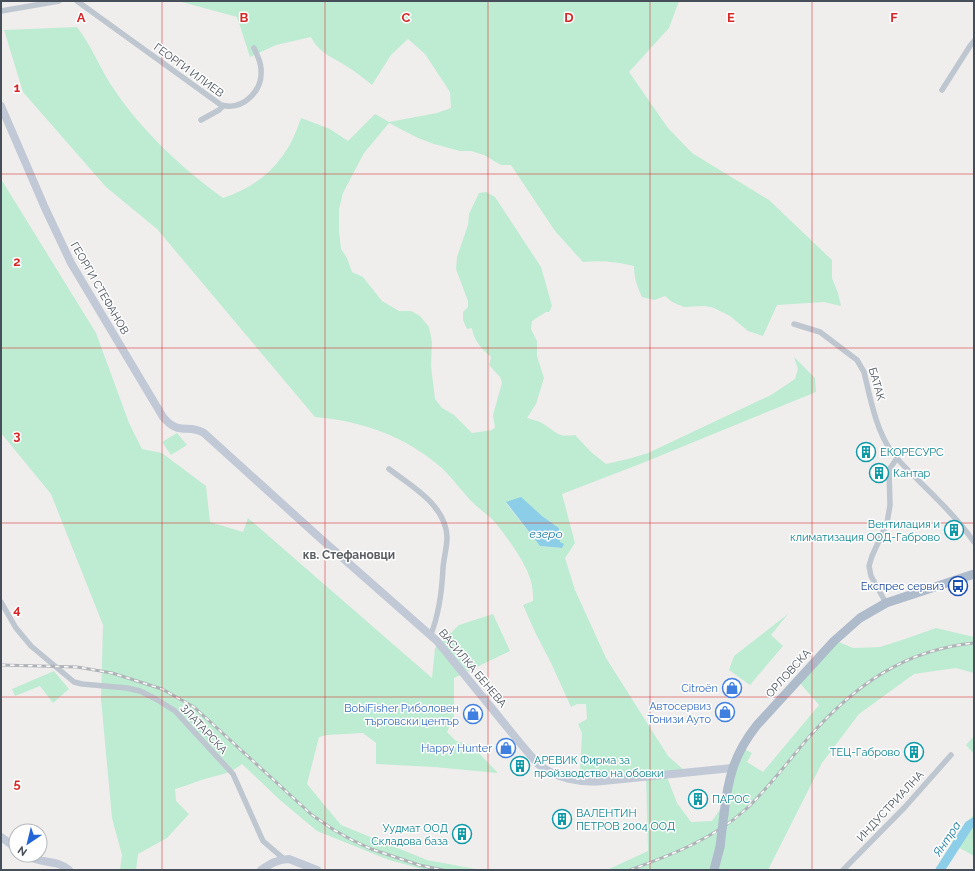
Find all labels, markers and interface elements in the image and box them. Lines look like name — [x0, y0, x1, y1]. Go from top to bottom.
text: A — [77, 10, 86, 25]
text: B — [240, 10, 249, 25]
text: C — [402, 10, 411, 25]
text: D — [564, 10, 574, 25]
text: E — [727, 10, 735, 25]
text: F — [890, 10, 898, 25]
street label: ГЕОРГИ ИЛИЕВ — [151, 41, 226, 100]
text: 1 — [14, 80, 21, 95]
street label: ГЕОРГИ СТЕФАНОВ — [68, 240, 131, 337]
text: 2 — [13, 254, 21, 269]
street label: БАТАК — [866, 366, 887, 402]
text: 3 — [13, 428, 21, 443]
building icon: ЕКОРЕСУРС — [855, 441, 877, 463]
place label: ЕКОРЕСУРС — [880, 446, 944, 459]
building icon: Кантар — [868, 462, 890, 484]
place label: Кантар — [893, 467, 931, 480]
place label: Вентилация и климатизация ООД-Габрово — [790, 518, 940, 544]
building icon: Вентилация и климатизация ООД-Габрово — [943, 519, 965, 541]
water label: езеро — [529, 527, 563, 541]
district label: кв. Стефановци — [303, 548, 395, 562]
bus stop icon: Експрес сервиз — [947, 575, 969, 597]
place label: Експрес сервиз — [861, 580, 944, 593]
text: 4 — [13, 602, 21, 617]
street label: ВАСИЛКА БЕНЕВА — [436, 626, 510, 711]
street label: ОРЛОВСКА — [763, 646, 814, 700]
shop icon: Citroën — [721, 677, 743, 699]
place label: Citroën — [681, 682, 718, 695]
place label: Автосервиз Тонизи Ауто — [647, 700, 711, 726]
shop icon: Автосервиз Тонизи Ауто — [714, 701, 736, 723]
street label: ЗЛАТАРСКА — [177, 702, 230, 757]
place label: BobiFisher Риболовен търговски център — [344, 702, 459, 728]
shop icon: BobiFisher Риболовен търговски център — [462, 703, 484, 725]
shop icon: Happy Hunter — [495, 737, 517, 759]
building icon: ТЕЦ-Габрово — [903, 741, 925, 763]
place label: Happy Hunter — [421, 742, 492, 755]
place label: ТЕЦ-Габрово — [830, 746, 900, 759]
place label: АРЕВИК Фирма за пройзводство на обовки — [534, 754, 664, 780]
building icon: АРЕВИК Фирма за пройзводство на обовки — [509, 755, 531, 777]
street label: ИНДУСТРИАЛНА — [854, 768, 927, 844]
text: 5 — [13, 776, 21, 791]
building icon: ПАРОС — [687, 788, 709, 810]
place label: ПАРОС — [712, 793, 750, 806]
place label: ВАЛЕНТИН ПЕТРОВ 2004 ООД — [576, 807, 675, 833]
building icon: ВАЛЕНТИН ПЕТРОВ 2004 ООД — [551, 808, 573, 830]
water label: Янтра — [930, 819, 964, 859]
place label: Уудмат ООД Складова база — [371, 822, 448, 848]
north arrow — [8, 823, 48, 863]
building icon: Уудмат ООД Складова база — [451, 823, 473, 845]
text: N — [15, 843, 30, 859]

